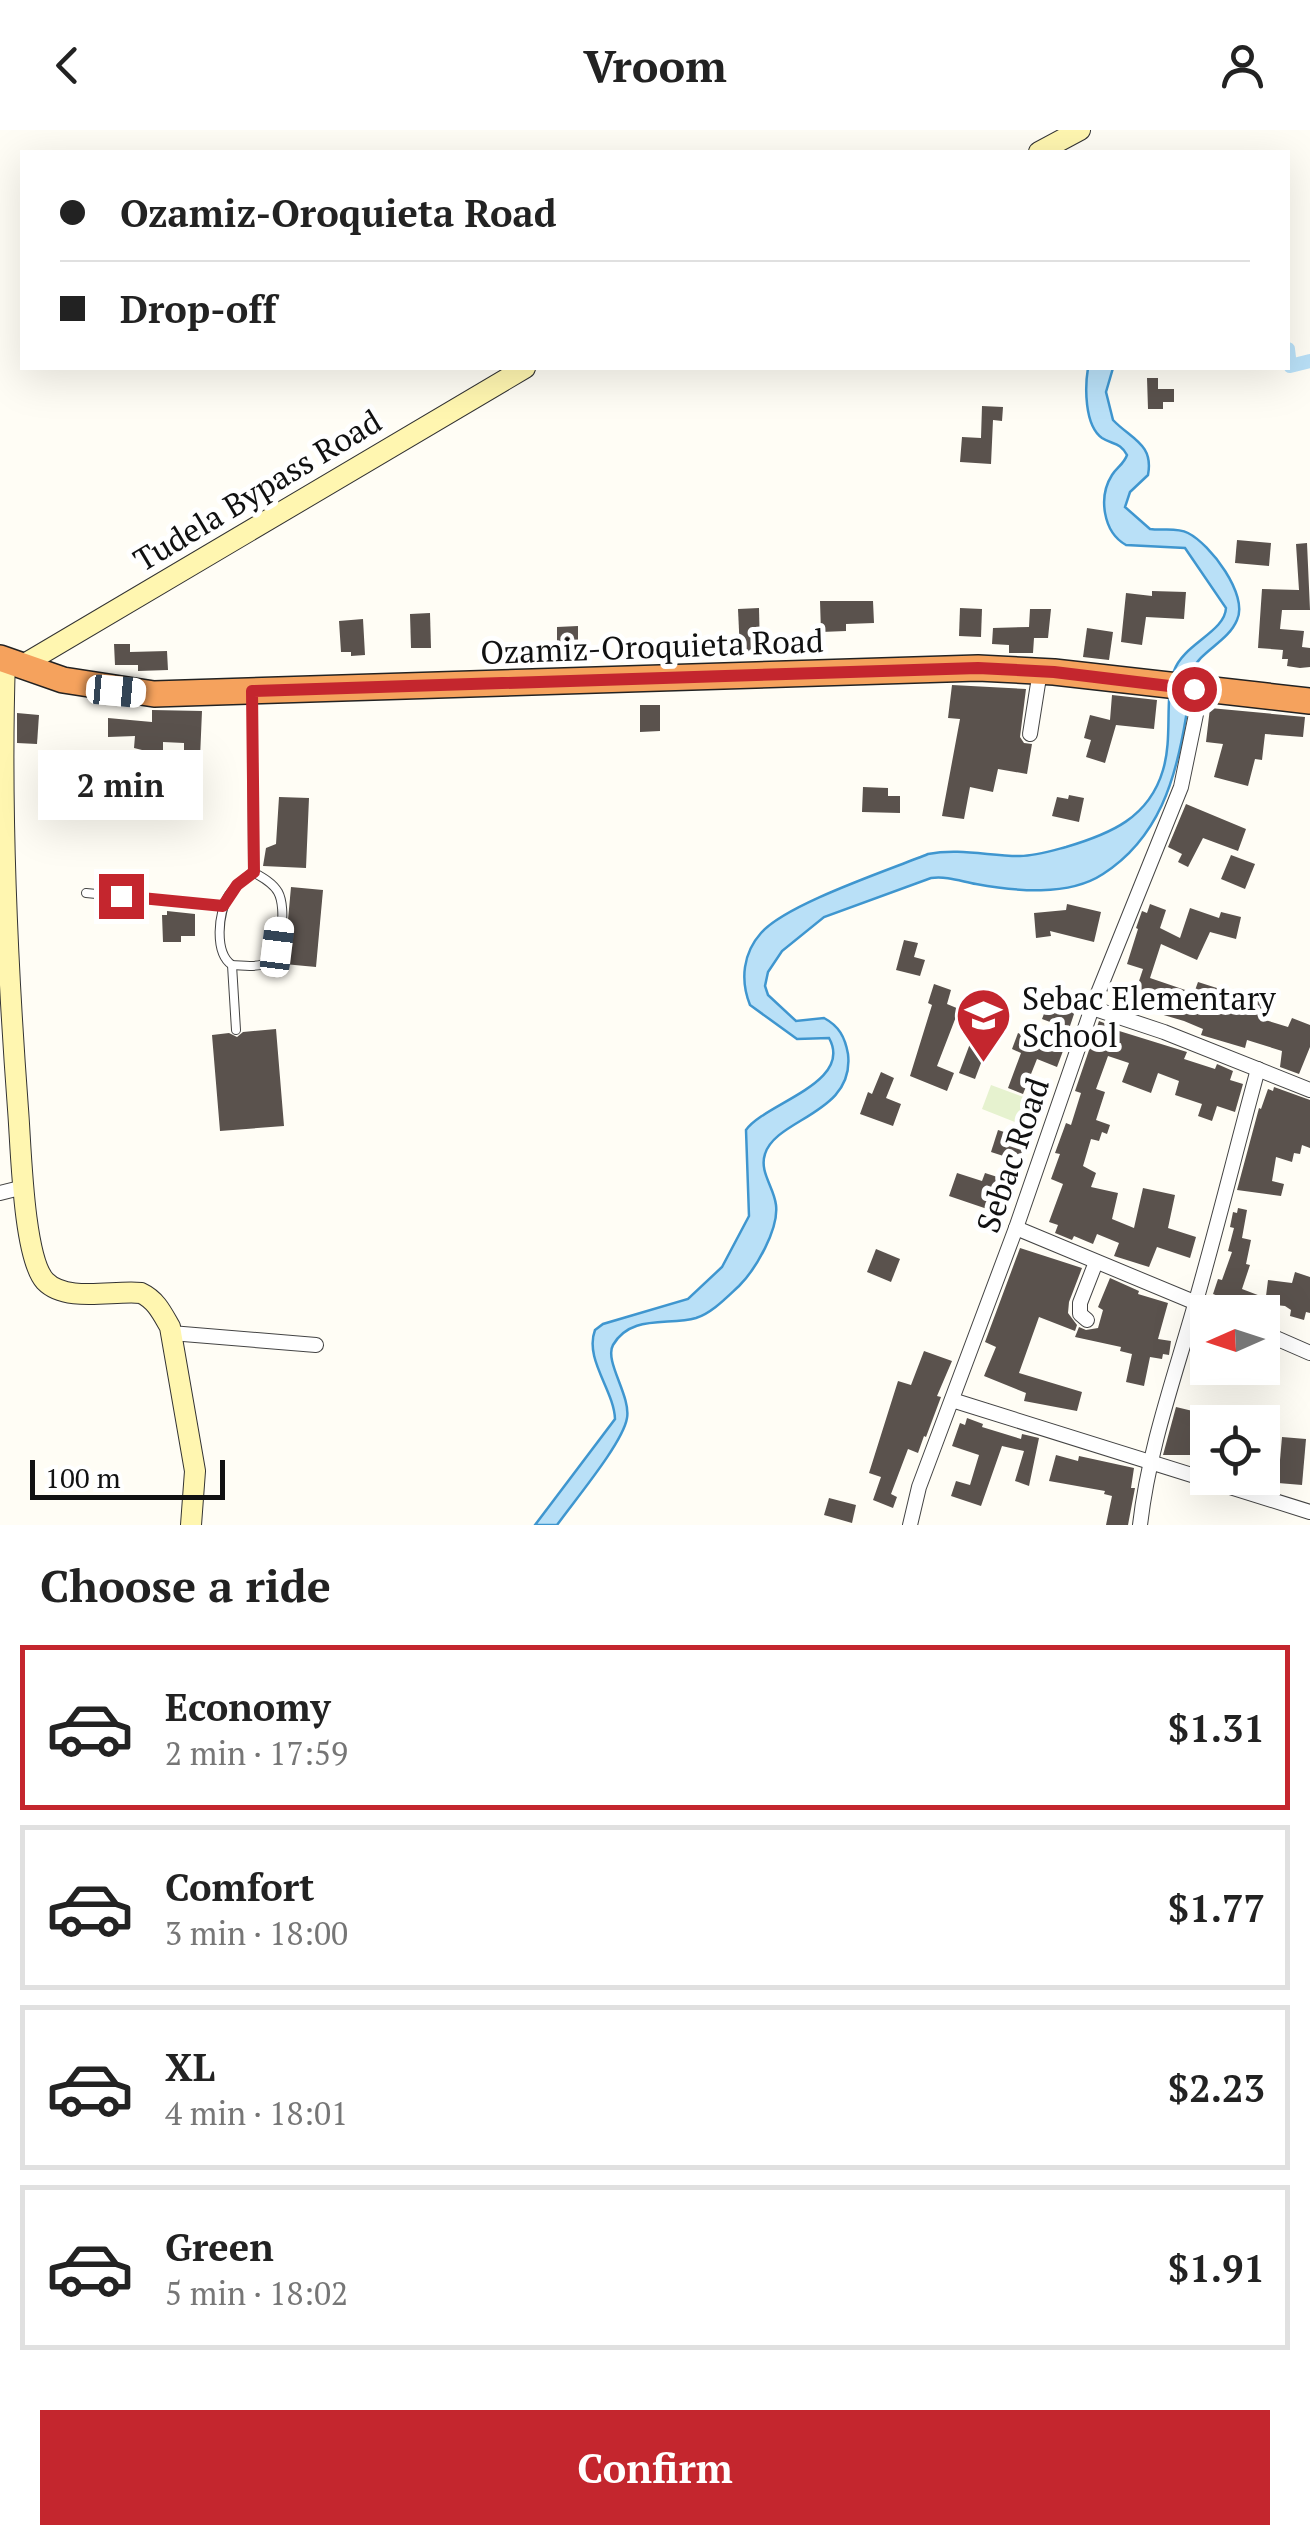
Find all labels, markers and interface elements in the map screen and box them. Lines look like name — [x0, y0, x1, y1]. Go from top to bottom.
text: Vroom — [583, 35, 727, 95]
icon: back — [40, 38, 95, 93]
icon: person — [1215, 38, 1270, 93]
text: Ozamiz-Oroquieta Road — [120, 188, 556, 238]
text: Drop-off — [120, 284, 277, 334]
street label: Tudela Bypass Road — [125, 399, 389, 581]
street label: Ozamiz-Oroquieta Road — [480, 619, 825, 673]
route start — [1172, 667, 1217, 712]
car — [85, 673, 147, 709]
callout: 2 min — [38, 751, 204, 821]
text: 2 min — [77, 764, 164, 806]
route end — [99, 874, 144, 919]
car — [258, 915, 296, 979]
place label: Sebac Elementary School — [1022, 977, 1276, 1056]
school or university icon: Sebac Elementary School — [953, 986, 1013, 1065]
street label: Sebac Road — [966, 1072, 1058, 1238]
north arrow — [1190, 1295, 1280, 1385]
map controls — [1190, 1295, 1280, 1495]
button: locate — [1190, 1405, 1280, 1495]
scale bar — [30, 1455, 225, 1500]
text: 100 m — [45, 1459, 121, 1496]
text: Choose a ride — [40, 1555, 331, 1615]
text: Economy — [165, 1682, 331, 1732]
icon: car — [45, 1683, 135, 1773]
text: $1.31 — [1168, 1703, 1265, 1753]
text: 2 min · 17:59 — [165, 1732, 348, 1774]
text: Comfort — [165, 1862, 314, 1912]
icon: car — [45, 1863, 135, 1953]
text: $1.77 — [1168, 1883, 1265, 1933]
text: 3 min · 18:00 — [165, 1912, 348, 1954]
text: XL — [165, 2042, 215, 2092]
icon: car — [45, 2043, 135, 2133]
text: $2.23 — [1168, 2063, 1265, 2113]
text: 4 min · 18:01 — [165, 2092, 348, 2134]
text: Green — [165, 2222, 274, 2272]
icon: car — [45, 2223, 135, 2313]
text: $1.91 — [1168, 2243, 1265, 2293]
text: 5 min · 18:02 — [165, 2272, 348, 2314]
button: Confirm — [40, 2410, 1270, 2525]

